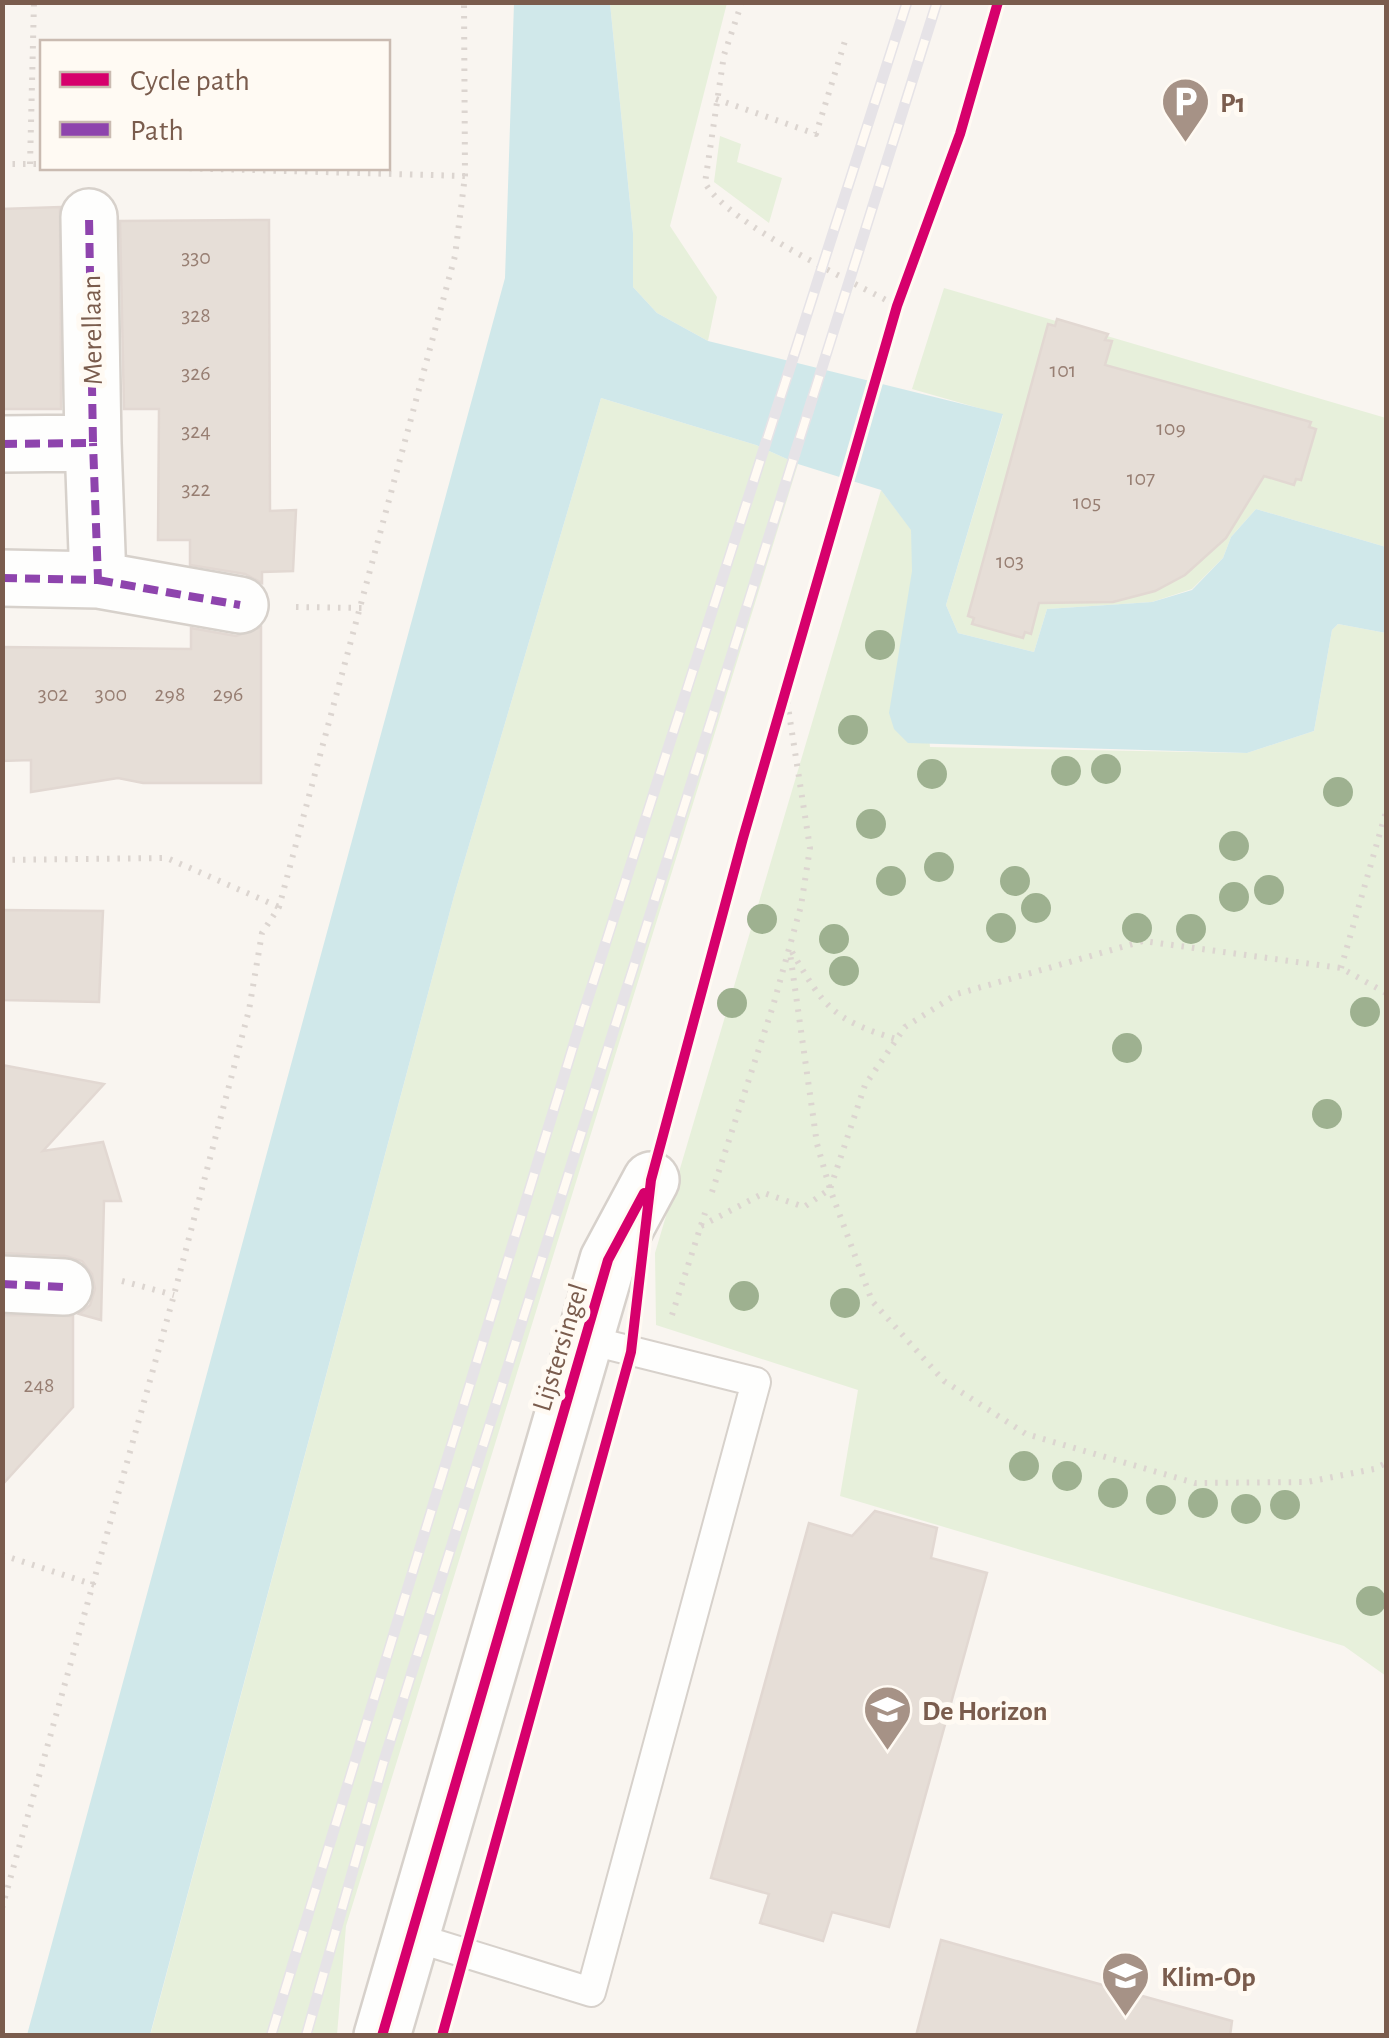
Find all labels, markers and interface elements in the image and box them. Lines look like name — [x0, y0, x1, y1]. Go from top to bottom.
legend — [40, 40, 390, 170]
text: Cycle path — [130, 66, 250, 96]
parking icon: P1 — [1159, 76, 1211, 144]
place label: P1 — [1220, 90, 1246, 118]
text: Path — [130, 116, 184, 146]
house number: 330 — [181, 246, 211, 268]
street label: Merellaan — [78, 275, 108, 385]
house number: 328 — [181, 304, 211, 326]
house number: 101 — [1050, 359, 1076, 381]
house number: 326 — [181, 362, 211, 384]
house number: 109 — [1156, 417, 1186, 439]
house number: 324 — [181, 420, 211, 442]
house number: 107 — [1127, 467, 1155, 489]
house number: 322 — [181, 478, 211, 500]
house number: 105 — [1073, 491, 1101, 513]
house number: 103 — [996, 550, 1024, 572]
house number: 302 — [38, 683, 68, 705]
house number: 300 — [95, 683, 127, 705]
house number: 298 — [155, 683, 185, 705]
house number: 296 — [213, 683, 243, 705]
street label: Lijstersingel — [528, 1280, 594, 1415]
house number: 248 — [23, 1374, 55, 1396]
school or university icon: De Horizon — [861, 1684, 913, 1752]
place label: De Horizon — [922, 1698, 1047, 1726]
school or university icon: Klim-Op — [1100, 1950, 1152, 2018]
place label: Klim-Op — [1161, 1964, 1256, 1992]

